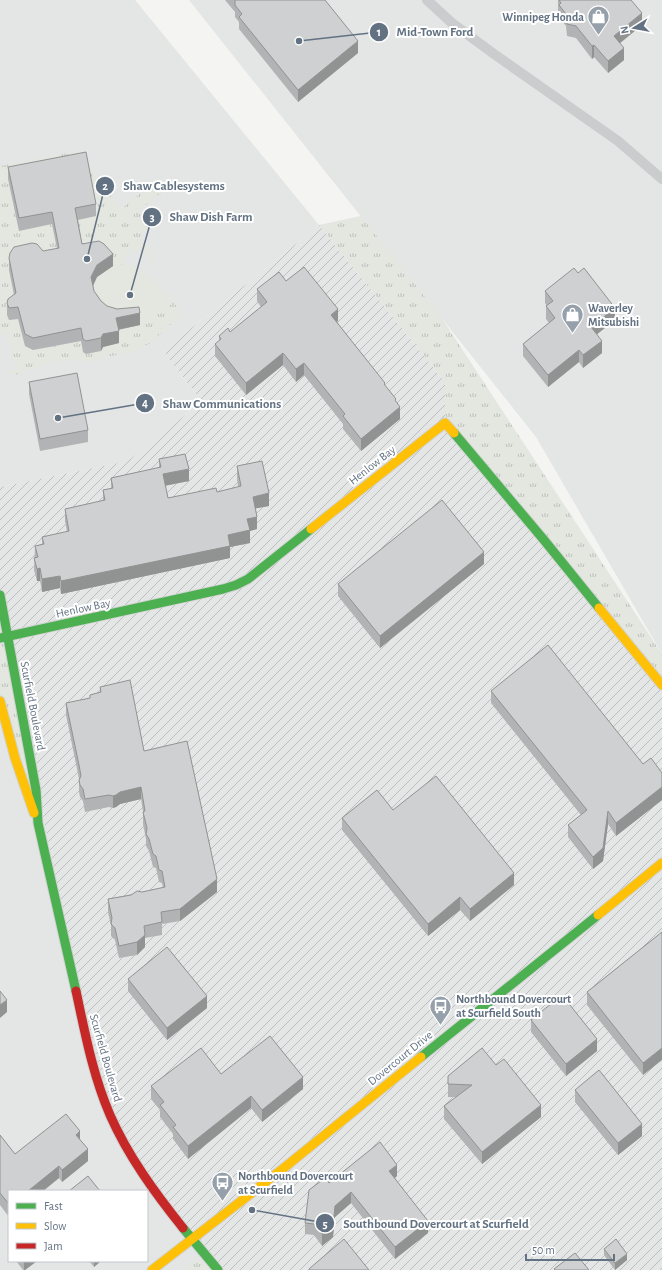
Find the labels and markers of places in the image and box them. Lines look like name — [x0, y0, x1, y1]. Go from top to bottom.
shop icon: Winnipeg Honda — [586, 4, 612, 37]
place label: Winnipeg Honda — [502, 11, 584, 23]
callout: Mid-Town Ford — [369, 19, 482, 44]
callout: Shaw Cablesystems — [95, 173, 233, 198]
callout: Shaw Dish Farm — [142, 204, 261, 229]
shop icon: Waverley Mitsubishi — [560, 302, 586, 335]
place label: Waverley Mitsubishi — [588, 302, 639, 328]
callout: Shaw Communications — [135, 391, 289, 416]
bus stop icon: Northbound Dovercourt at Scurfield South — [428, 993, 454, 1026]
place label: Northbound Dovercourt at Scurfield South — [456, 993, 571, 1019]
bus stop icon: Northbound Dovercourt at Scurfield — [209, 1170, 235, 1203]
place label: Northbound Dovercourt at Scurfield — [238, 1170, 353, 1196]
callout: Southbound Dovercourt at Scurfield — [315, 1211, 537, 1236]

